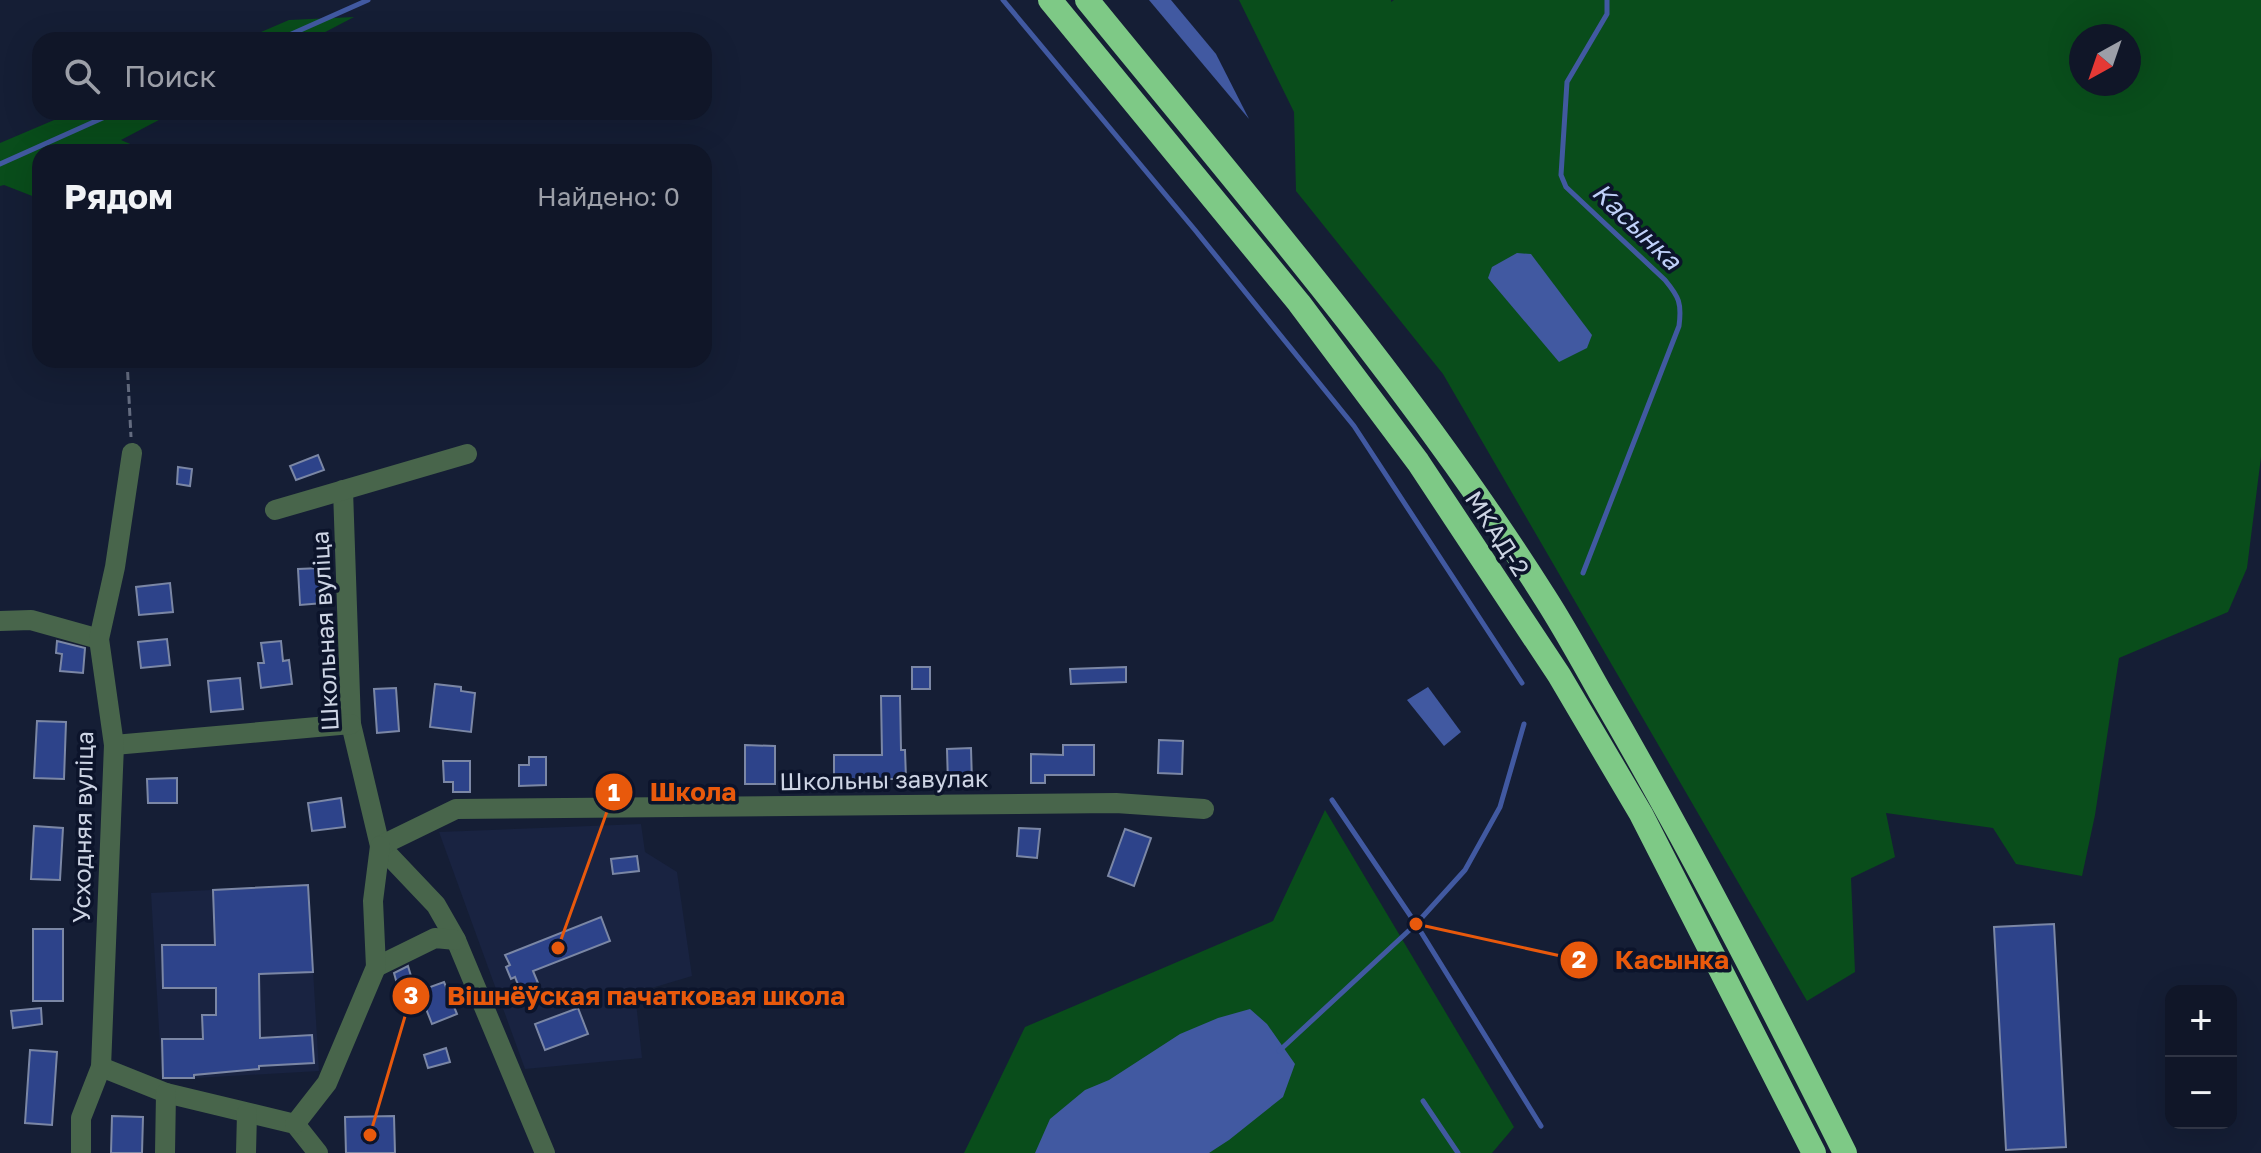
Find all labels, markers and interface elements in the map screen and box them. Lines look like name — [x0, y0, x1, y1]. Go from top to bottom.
north arrow — [2069, 24, 2141, 96]
search box — [32, 32, 712, 120]
icon: search — [60, 54, 104, 98]
text: Поиск — [124, 58, 216, 94]
text: Рядом — [64, 176, 173, 216]
water label: Касынка — [1586, 176, 1689, 277]
text: Найдено: 0 — [537, 181, 680, 212]
street label: МКАД-2 — [1460, 485, 1536, 581]
street label: Школьная вуліца — [304, 530, 344, 732]
street label: Усходняя вуліца — [66, 731, 98, 923]
street label: Школьны завулак — [779, 763, 989, 795]
callout: Школа — [594, 767, 752, 817]
text: Школа — [650, 776, 736, 807]
text: 1 — [608, 777, 620, 806]
callout: Касынка — [1559, 935, 1745, 985]
text: 2 — [1572, 944, 1586, 973]
text: Касынка — [1615, 944, 1729, 975]
callout: Вішнёўская пачатковая школа — [391, 971, 861, 1021]
text: 3 — [404, 980, 418, 1009]
text: Вішнёўская пачатковая школа — [447, 980, 845, 1011]
map controls — [2165, 985, 2237, 1129]
button: + — [2165, 985, 2237, 1057]
button: − — [2165, 1057, 2237, 1129]

